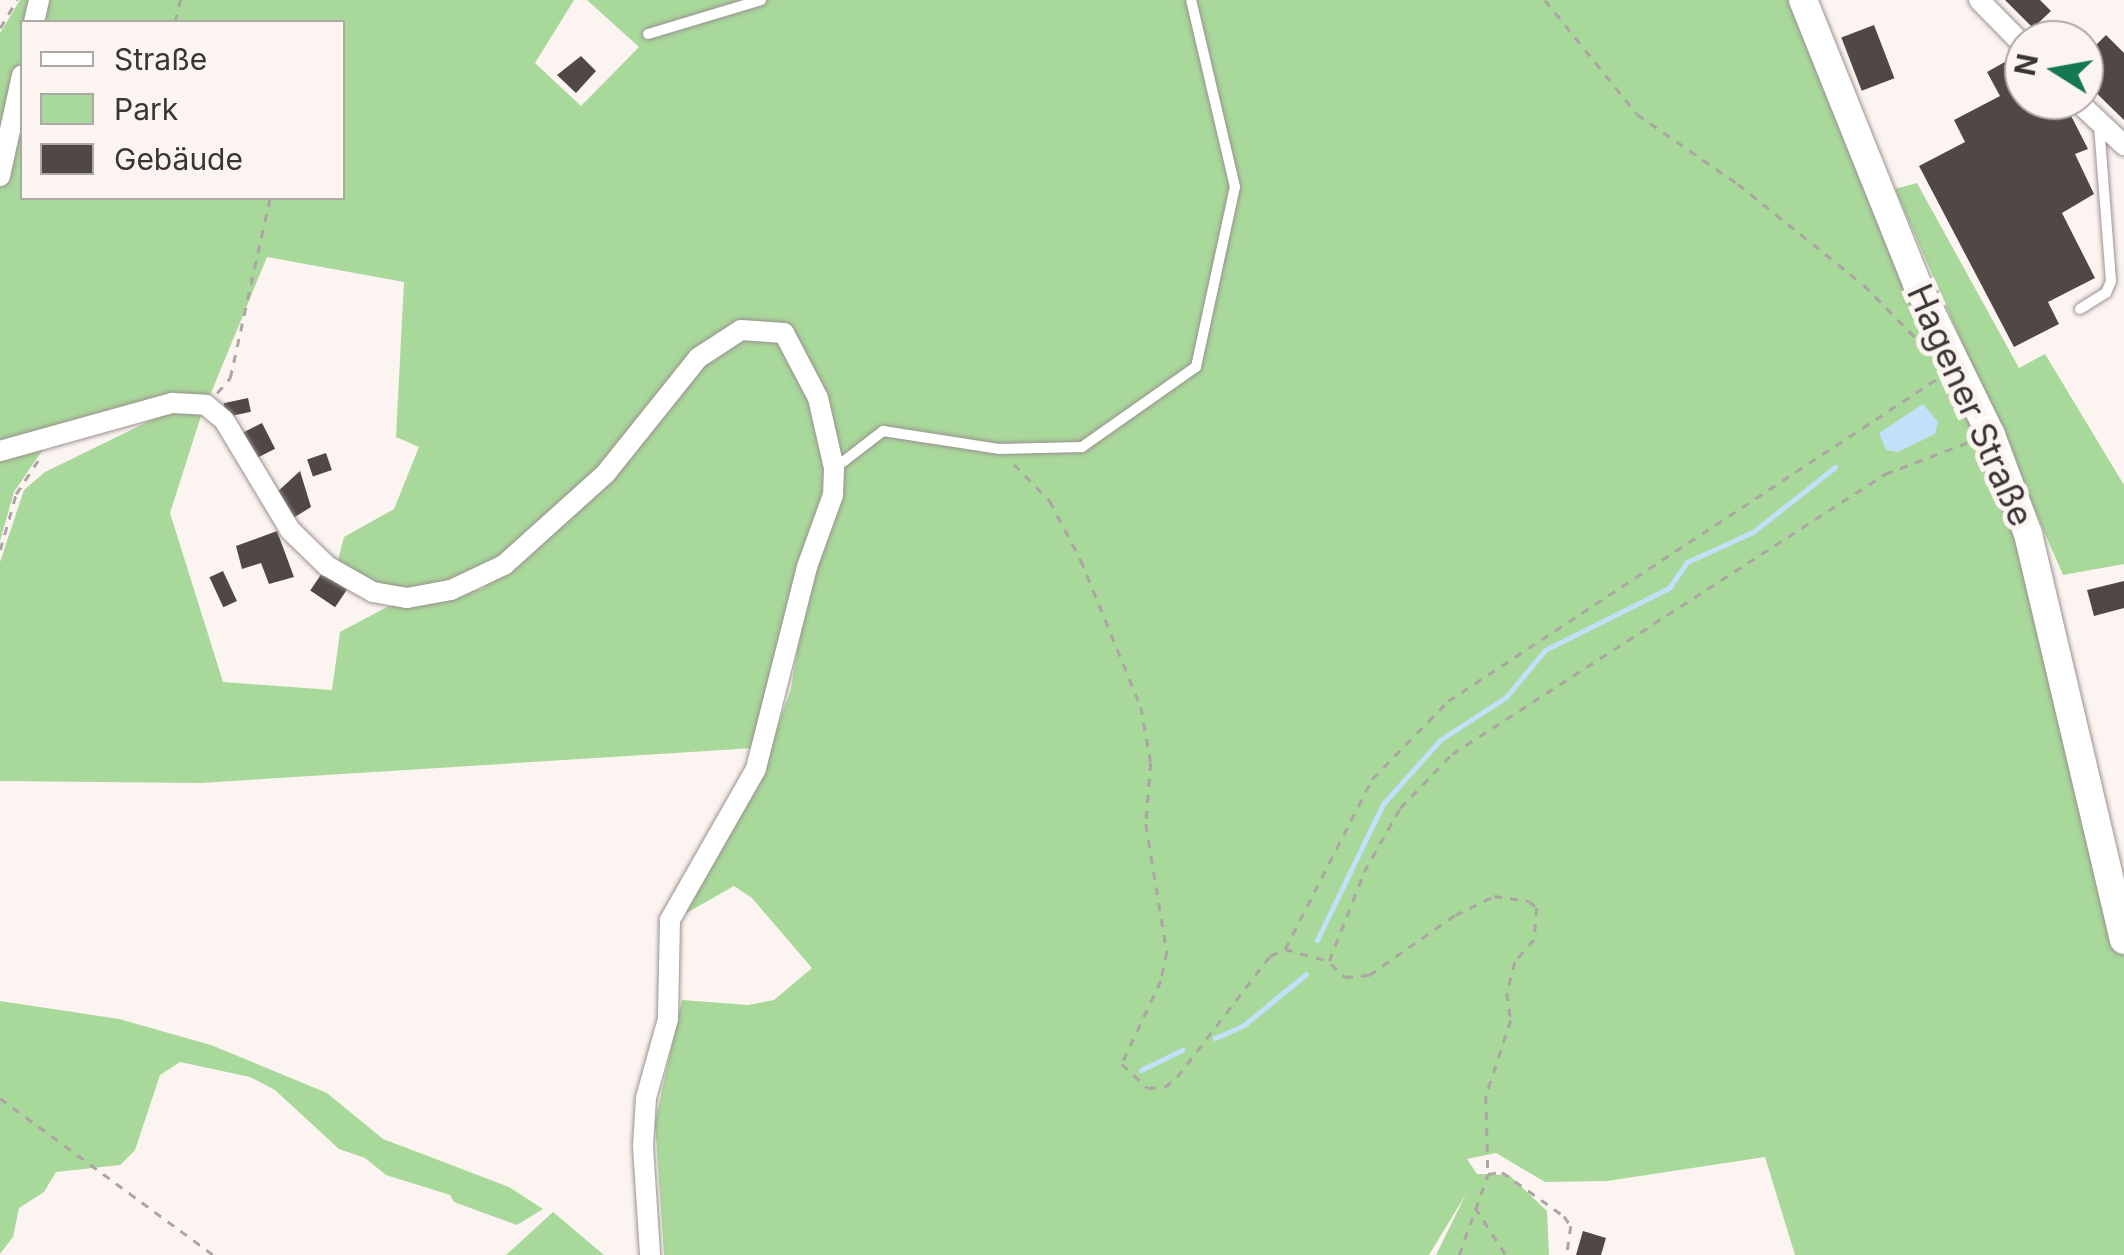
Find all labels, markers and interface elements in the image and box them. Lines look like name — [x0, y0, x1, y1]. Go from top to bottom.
legend — [20, 20, 345, 200]
north arrow — [2004, 20, 2104, 120]
text: Straße — [114, 41, 207, 77]
text: N — [2008, 51, 2045, 78]
text: Park — [114, 91, 178, 127]
text: Gebäude — [114, 141, 243, 177]
street label: Hagener Straße — [1899, 278, 2043, 532]

